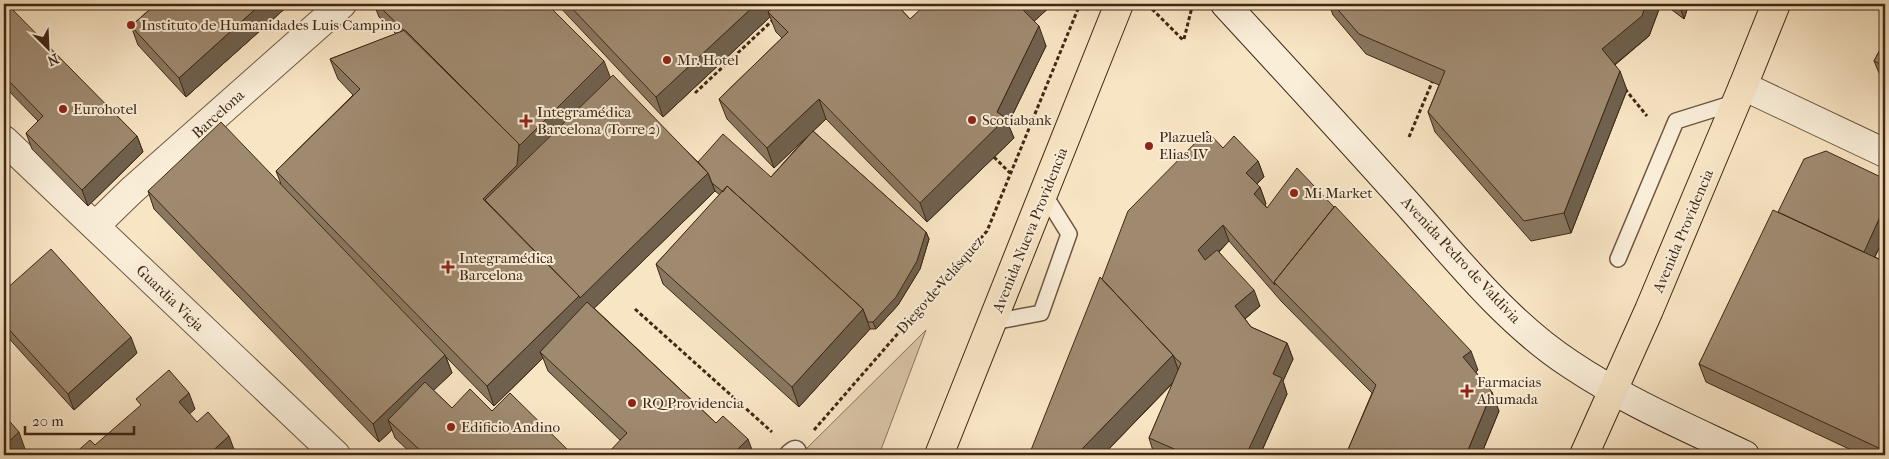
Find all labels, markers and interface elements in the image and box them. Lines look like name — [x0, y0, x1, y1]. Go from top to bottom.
place label: Instituto de Humanidades Luis Campino — [141, 16, 401, 34]
marker: Instituto de Humanidades Luis Campino — [125, 19, 137, 31]
north arrow — [22, 22, 72, 72]
text: N — [44, 49, 61, 69]
place label: Mr. Hotel — [677, 51, 739, 69]
marker: Mr. Hotel — [661, 54, 673, 66]
street label: Barcelona — [188, 85, 249, 142]
place label: Eurohotel — [73, 100, 137, 118]
marker: Eurohotel — [57, 103, 69, 115]
place label: Integramédica Barcelona (Torre 2) — [537, 103, 660, 138]
place label: Scotiabank — [982, 111, 1052, 129]
marker: Integramédica Barcelona (Torre 2) — [519, 114, 533, 128]
marker: Scotiabank — [966, 114, 978, 126]
place label: Plazuela Elias IV — [1159, 128, 1214, 163]
marker: Plazuela Elias IV — [1143, 140, 1155, 152]
street label: Avenida Nueva Providencia — [988, 144, 1072, 316]
street label: Avenida Providencia — [1649, 166, 1718, 296]
place label: Mi Market — [1304, 184, 1373, 202]
marker: Mi Market — [1288, 187, 1300, 199]
street label: Avenida Pedro de Valdivia — [1397, 192, 1525, 328]
street label: Diego de Velásquez — [893, 232, 988, 338]
place label: Integramédica Barcelona — [459, 249, 555, 284]
marker: Integramédica Barcelona — [441, 260, 455, 274]
street label: Guardia Vieja — [132, 261, 208, 336]
place label: Farmacias Ahumada — [1476, 373, 1542, 408]
marker: Farmacias Ahumada — [1461, 385, 1473, 397]
place label: RQ Providencia — [642, 394, 745, 412]
marker: RQ Providencia — [626, 397, 638, 409]
scale bar — [25, 404, 134, 436]
text: 20 m — [32, 412, 64, 430]
place label: Edificio Andino — [461, 418, 560, 436]
marker: Edificio Andino — [445, 421, 457, 433]

